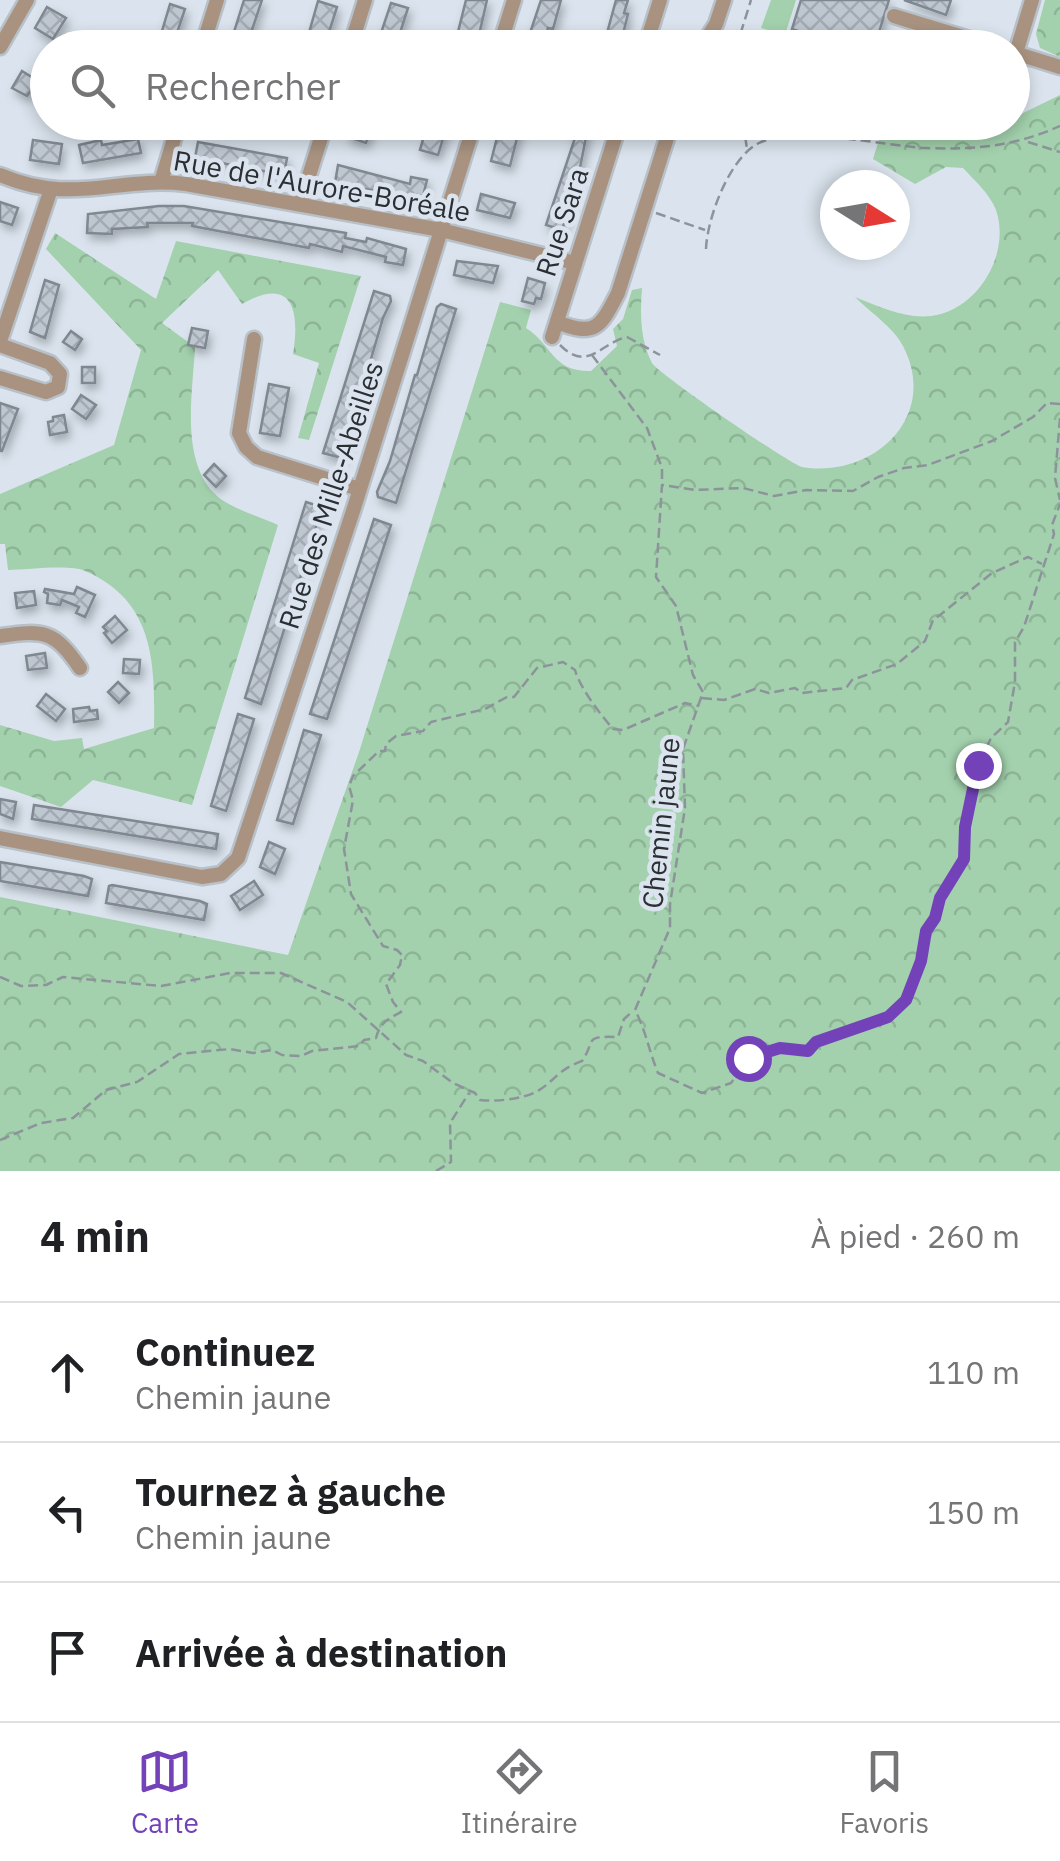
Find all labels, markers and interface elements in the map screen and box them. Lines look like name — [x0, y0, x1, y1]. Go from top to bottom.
search box — [30, 30, 1030, 140]
icon: search — [65, 58, 120, 113]
text: Rechercher — [145, 61, 340, 110]
street label: Rue de l'Aurore-Boréale — [171, 141, 474, 230]
street label: Rue Sara — [527, 163, 596, 281]
north arrow — [820, 170, 910, 260]
street label: Rue des Mille-Abeilles — [270, 356, 391, 633]
street label: Chemin jaune — [633, 736, 688, 910]
route end — [956, 743, 1002, 789]
route start — [726, 1036, 772, 1082]
text: 4 min — [40, 1209, 150, 1264]
text: À pied · 260 m — [811, 1215, 1020, 1257]
text: Continuez — [135, 1327, 315, 1376]
icon: ahead — [40, 1345, 95, 1400]
text: 110 m — [927, 1351, 1020, 1393]
text: Chemin jaune — [135, 1376, 331, 1418]
text: Tournez à gauche — [135, 1467, 446, 1516]
icon: left — [40, 1485, 95, 1540]
text: 150 m — [927, 1491, 1020, 1533]
text: Chemin jaune — [135, 1516, 331, 1558]
icon: arrive — [40, 1625, 95, 1680]
text: Arrivée à destination — [135, 1628, 507, 1677]
tab: Carte — [131, 1744, 199, 1841]
tab: Itinéraire — [461, 1744, 578, 1841]
tab: Favoris — [840, 1744, 929, 1841]

